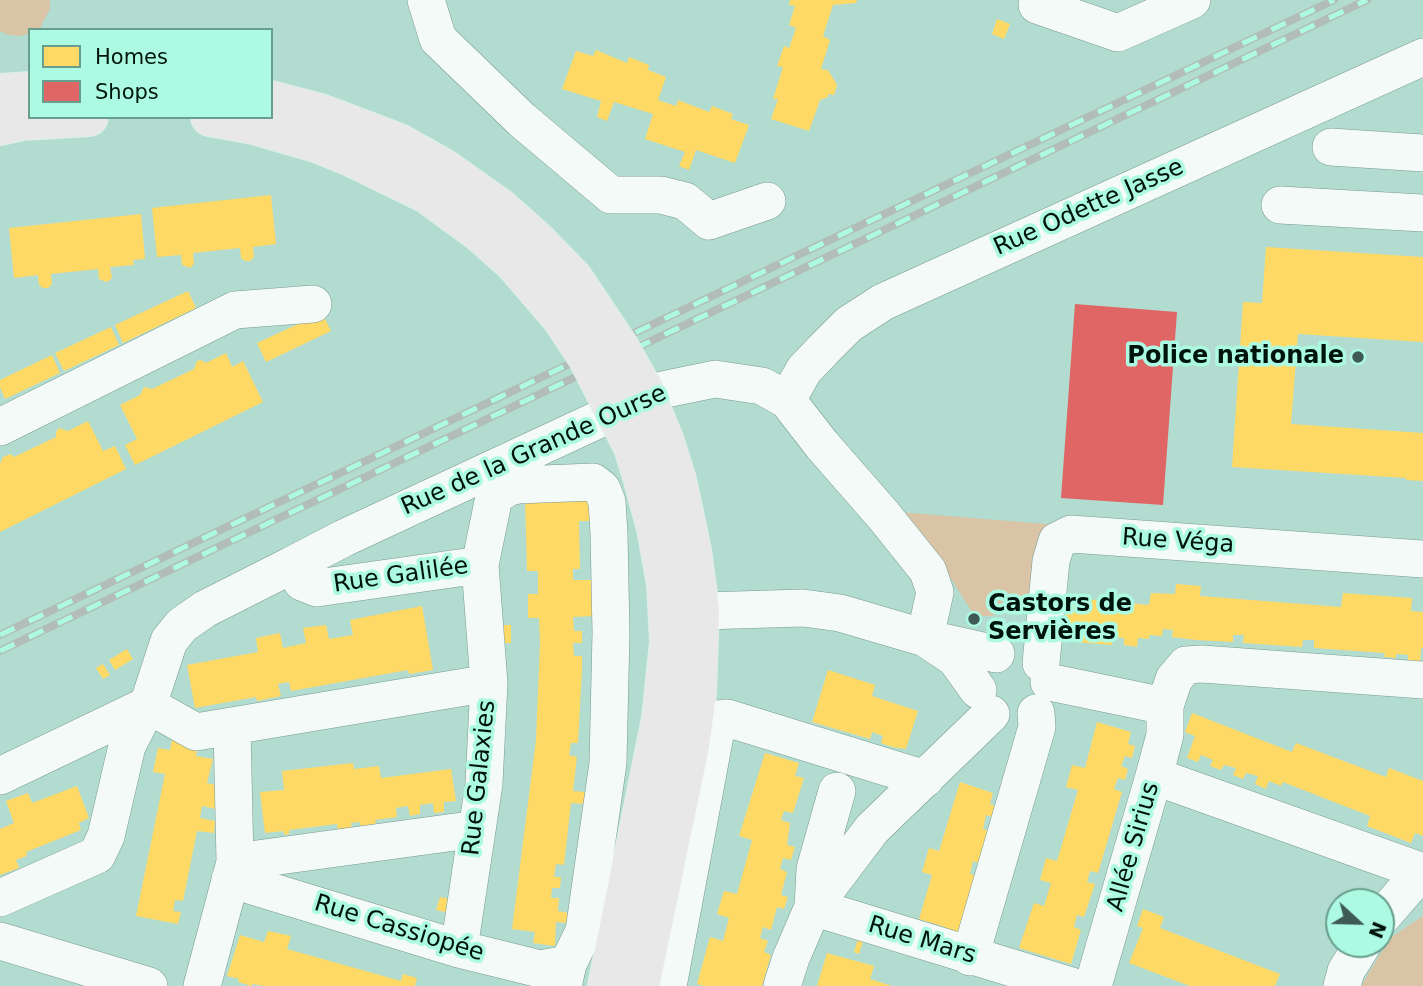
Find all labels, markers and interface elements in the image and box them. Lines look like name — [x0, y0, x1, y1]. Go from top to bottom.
legend — [28, 28, 273, 119]
text: Homes — [95, 45, 168, 69]
text: Shops — [95, 80, 159, 104]
street label: Rue Odette Jasse — [990, 153, 1188, 263]
place label: Police nationale — [1127, 343, 1344, 371]
marker: Police nationale — [1350, 349, 1366, 365]
street label: Rue de la Grande Ourse — [397, 379, 671, 523]
street label: Rue Véga — [1121, 524, 1235, 560]
street label: Rue Galilée — [332, 552, 470, 600]
place label: Castors de Servières — [988, 591, 1132, 647]
marker: Castors de Servières — [966, 611, 982, 627]
street label: Rue Galaxies — [458, 699, 502, 857]
street label: Allée Sirius — [1102, 779, 1166, 915]
north arrow — [1325, 888, 1395, 958]
street label: Rue Cassiopée — [311, 890, 487, 968]
street label: Rue Mars — [865, 911, 979, 971]
text: N — [1364, 919, 1391, 942]

